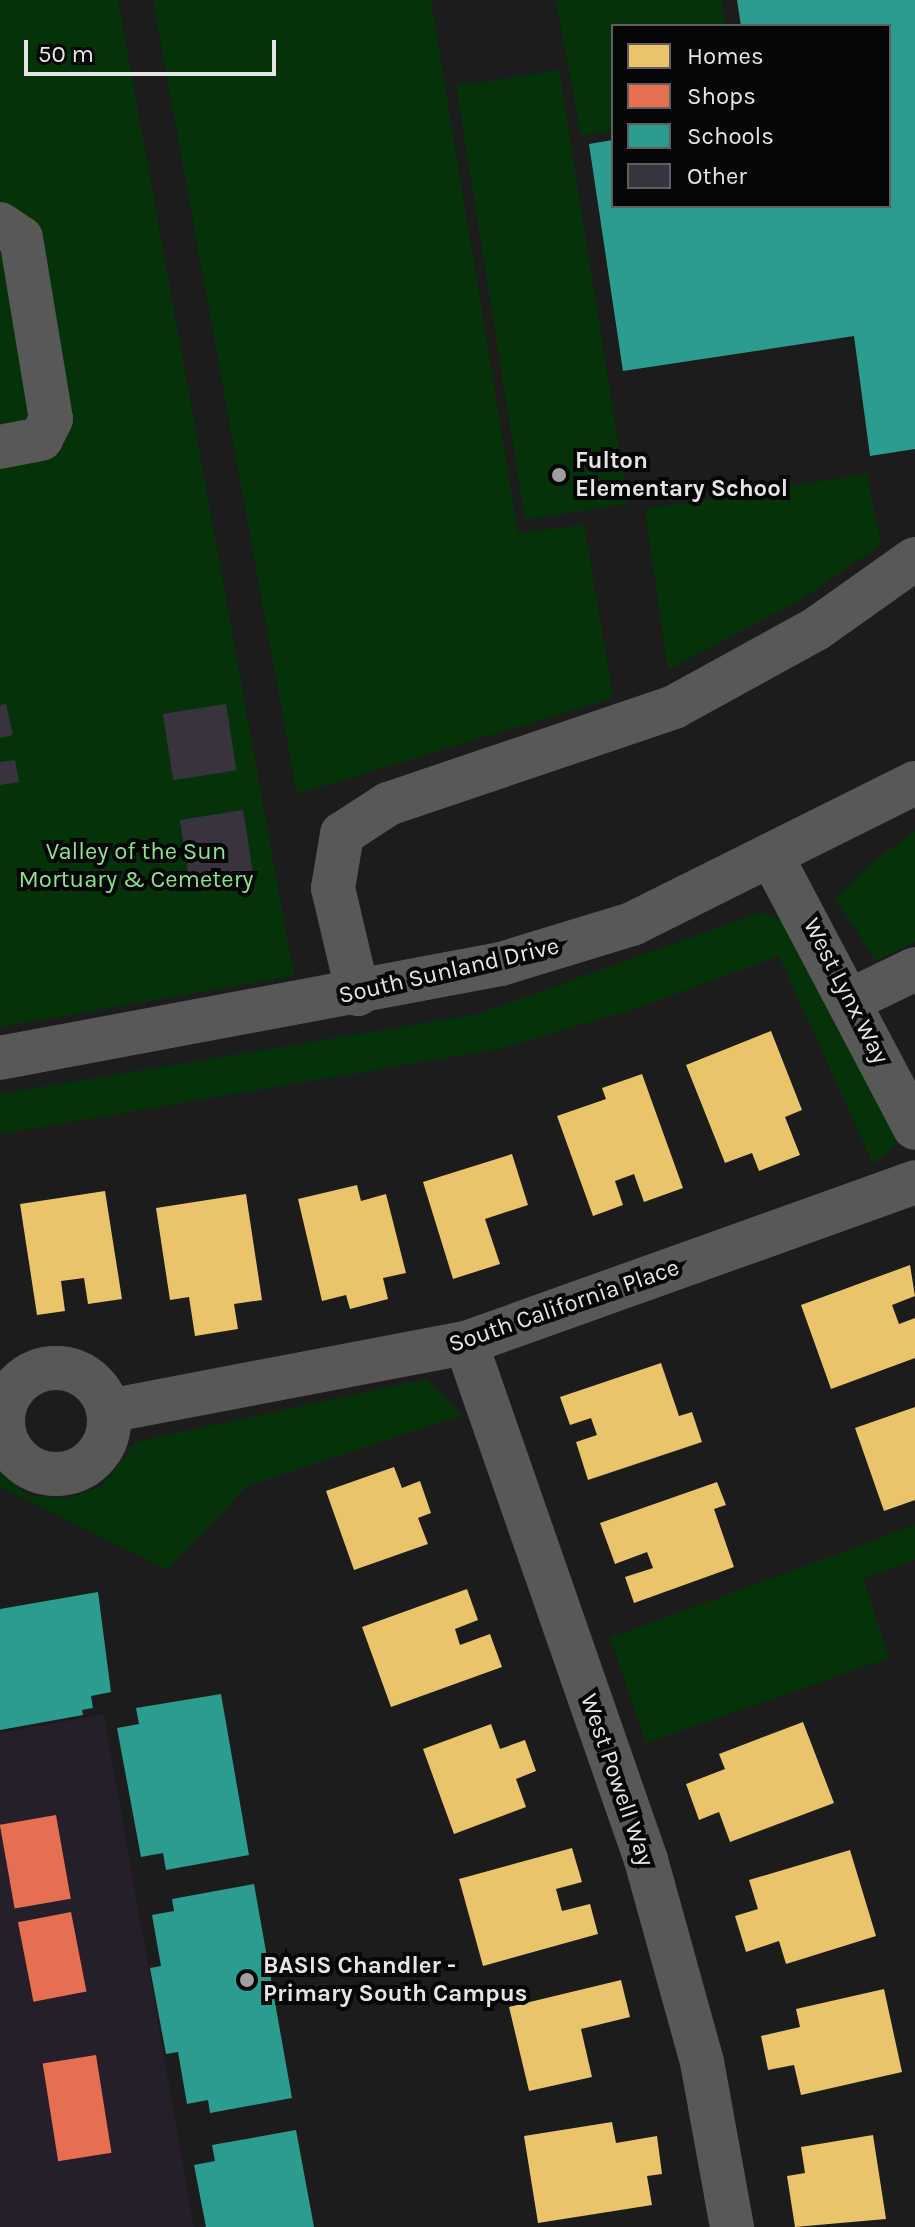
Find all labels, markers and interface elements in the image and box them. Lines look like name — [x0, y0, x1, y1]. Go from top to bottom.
scale bar — [28, 24, 280, 74]
legend — [611, 24, 891, 208]
text: 50 m — [38, 40, 94, 68]
text: Homes — [687, 42, 764, 70]
text: Shops — [687, 82, 756, 110]
text: Schools — [687, 122, 774, 150]
text: Other — [687, 162, 747, 190]
place label: Fulton Elementary School — [575, 447, 788, 503]
marker: Fulton Elementary School — [550, 466, 568, 484]
park label: Valley of the Sun Mortuary & Cemetery — [18, 838, 254, 894]
street label: West Lynx Way — [797, 913, 895, 1069]
street label: South Sunland Drive — [336, 932, 562, 1010]
street label: South California Place — [445, 1253, 683, 1359]
street label: West Powell Way — [574, 1690, 660, 1870]
place label: BASIS Chandler - Primary South Campus — [263, 1952, 527, 2008]
marker: BASIS Chandler - Primary South Campus — [238, 1971, 256, 1989]

